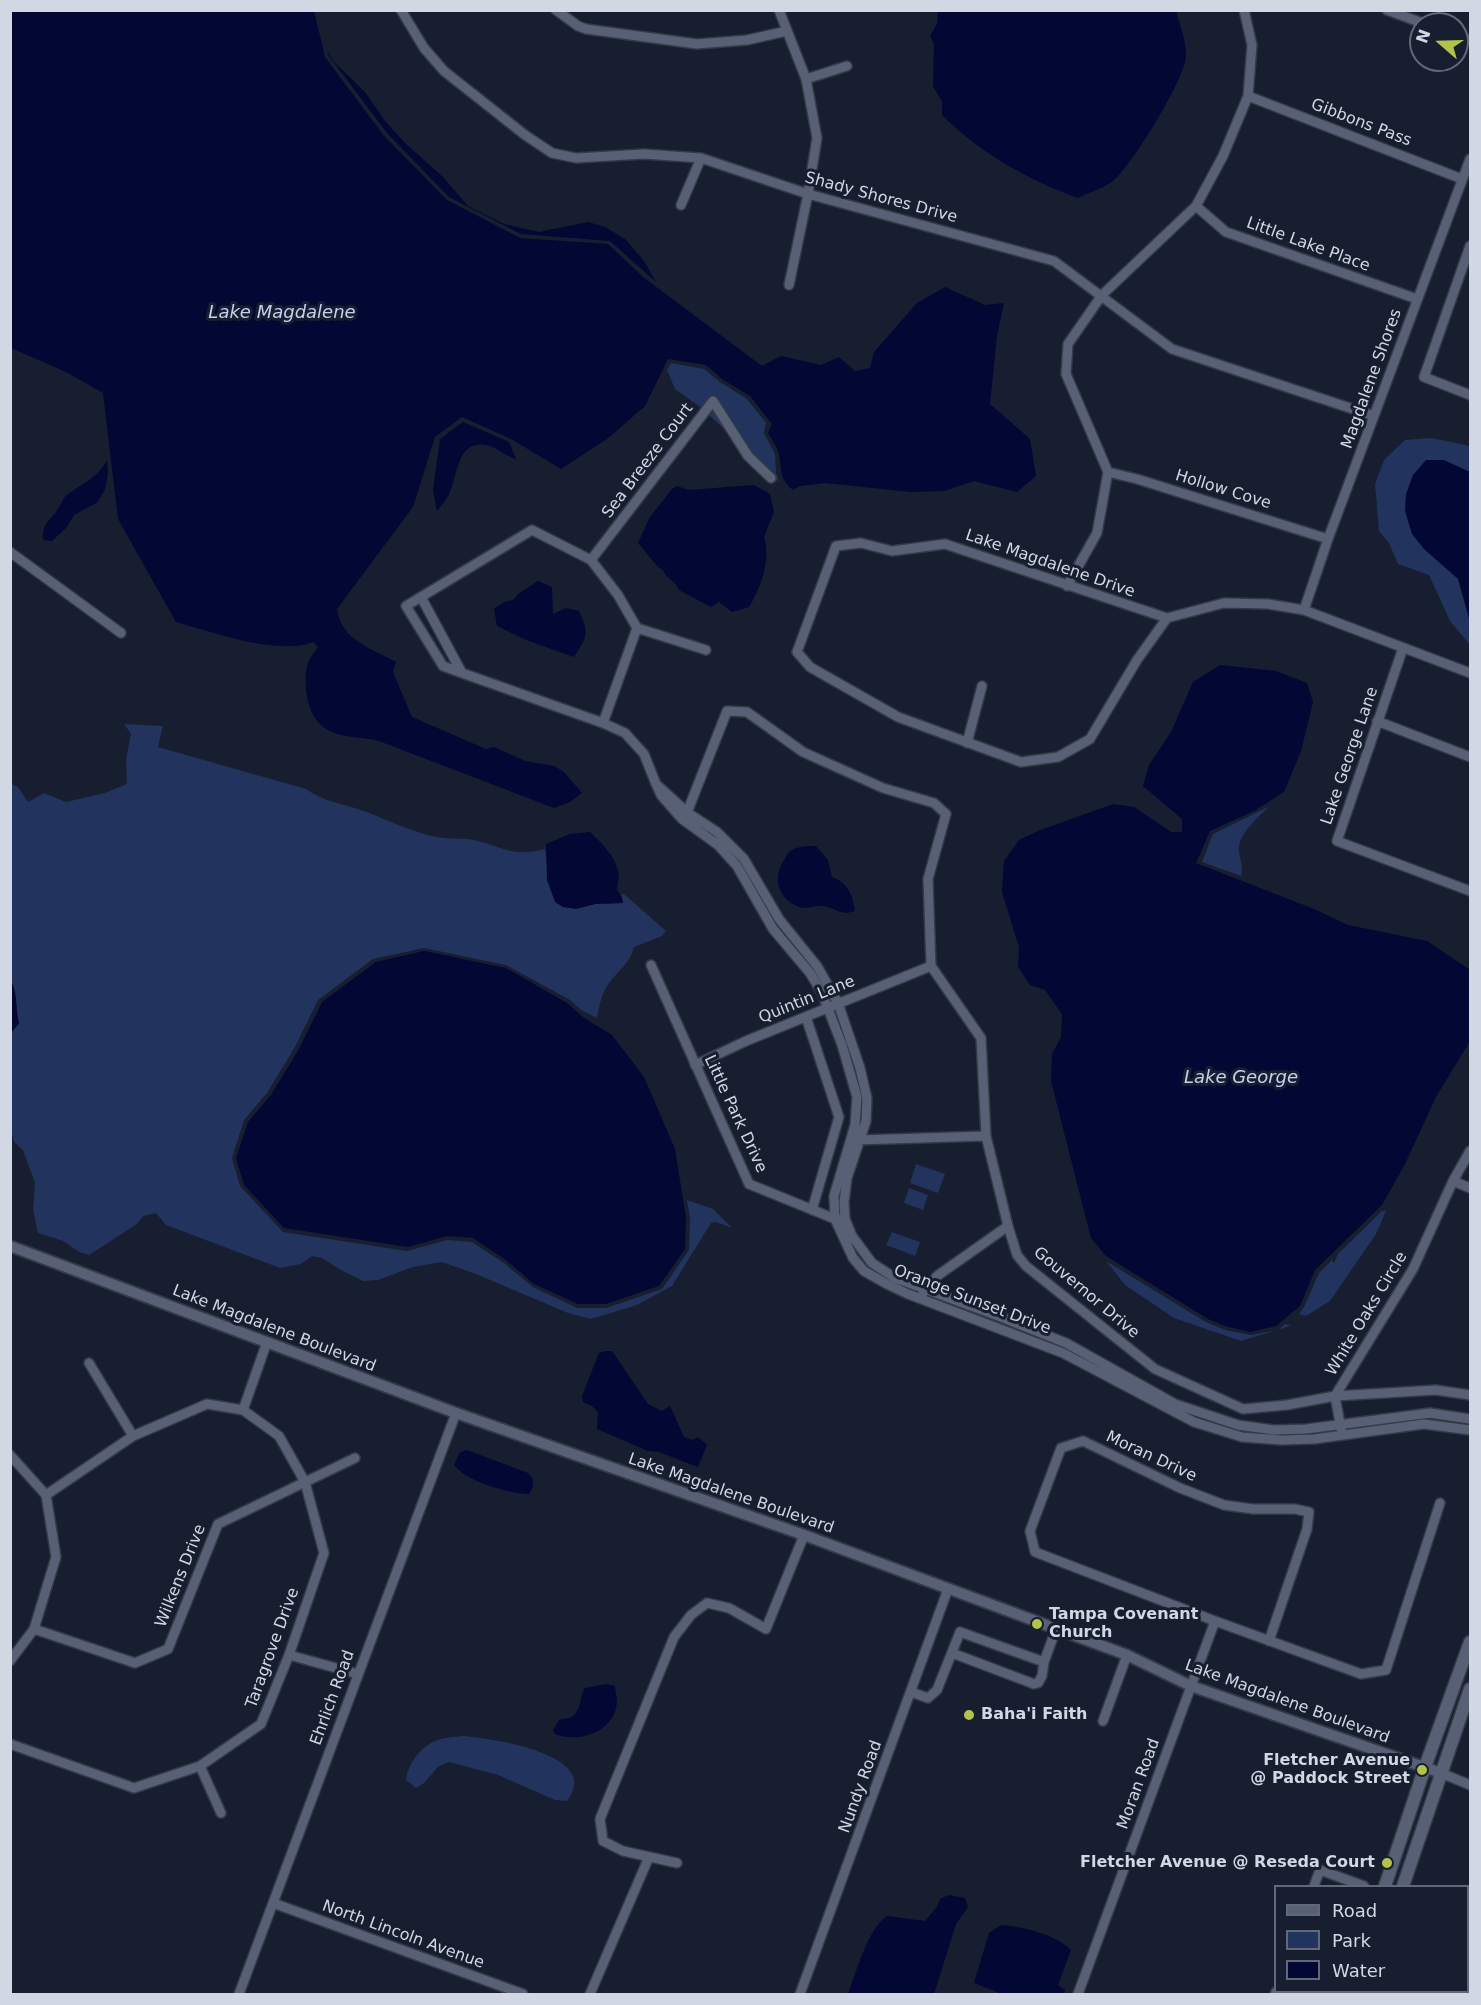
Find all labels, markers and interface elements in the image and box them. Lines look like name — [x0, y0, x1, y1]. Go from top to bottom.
north arrow — [1409, 12, 1469, 72]
text: N — [1412, 27, 1435, 46]
street label: Gibbons Pass — [1308, 95, 1414, 151]
street label: Shady Shores Drive — [803, 168, 959, 228]
street label: Little Lake Place — [1244, 214, 1372, 276]
water label: Lake Magdalene — [208, 302, 356, 324]
street label: Magdalene Shores — [1338, 306, 1406, 452]
street label: Sea Breeze Court — [598, 400, 698, 522]
street label: Hollow Cove — [1173, 466, 1273, 514]
street label: Lake Magdalene Drive — [963, 526, 1137, 602]
street label: Lake George Lane — [1317, 685, 1383, 827]
street label: Quintin Lane — [756, 972, 858, 1028]
street label: Little Park Drive — [699, 1052, 771, 1176]
water label: Lake George — [1184, 1067, 1298, 1089]
street label: Gouvernor Drive — [1029, 1243, 1143, 1343]
street label: White Oaks Circle — [1322, 1248, 1412, 1380]
street label: Orange Sunset Drive — [891, 1261, 1053, 1339]
street label: Lake Magdalene Boulevard — [170, 1281, 378, 1377]
street label: Moran Drive — [1103, 1428, 1199, 1486]
street label: Lake Magdalene Boulevard — [626, 1450, 836, 1538]
street label: Wilkens Drive — [152, 1522, 210, 1630]
street label: Taragrove Drive — [242, 1585, 304, 1711]
place label: Tampa Covenant Church — [1049, 1605, 1198, 1643]
marker: Tampa Covenant Church — [1030, 1617, 1044, 1631]
street label: Ehrlich Road — [307, 1648, 359, 1748]
street label: Lake Magdalene Boulevard — [1182, 1656, 1392, 1748]
place label: Baha'i Faith — [981, 1705, 1087, 1725]
marker: Baha'i Faith — [962, 1708, 976, 1722]
street label: Moran Road — [1114, 1736, 1164, 1832]
street label: Nundy Road — [835, 1738, 887, 1836]
place label: Fletcher Avenue @ Paddock Street — [1250, 1751, 1410, 1789]
marker: Fletcher Avenue @ Paddock Street — [1415, 1763, 1429, 1777]
place label: Fletcher Avenue @ Reseda Court — [1080, 1853, 1375, 1873]
marker: Fletcher Avenue @ Reseda Court — [1380, 1856, 1394, 1870]
legend — [1274, 1885, 1469, 1993]
street label: North Lincoln Avenue — [319, 1897, 487, 1973]
text: Road — [1332, 1900, 1377, 1921]
text: Park — [1332, 1930, 1371, 1951]
text: Water — [1332, 1960, 1385, 1981]

